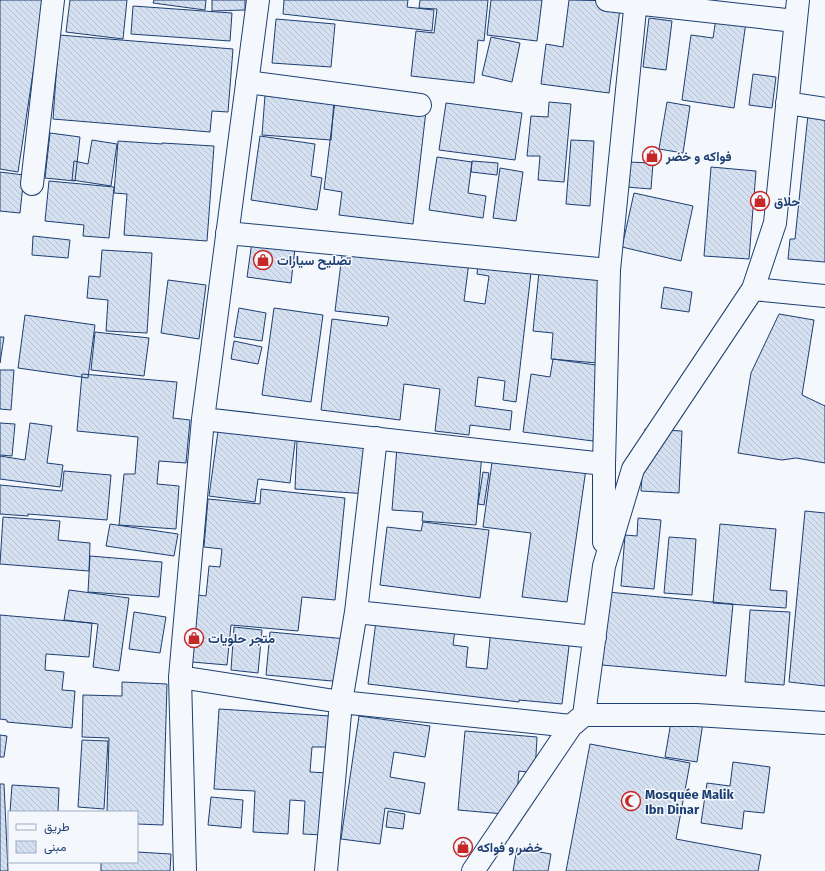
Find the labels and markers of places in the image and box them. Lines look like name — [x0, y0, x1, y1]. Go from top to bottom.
shop icon: فواكه و خضر — [641, 145, 663, 167]
place label: فواكه و خضر — [665, 149, 732, 165]
shop icon: حلاق — [749, 190, 771, 212]
place label: حلاق — [774, 194, 800, 209]
shop icon: تصليح سيارات — [252, 249, 274, 271]
place label: تصليح سيارات — [277, 253, 352, 270]
shop icon: متجر حلويات — [183, 627, 205, 649]
place label: متجر حلويات — [208, 631, 275, 647]
place label: Mosquée Malik Ibn Dinar — [645, 787, 734, 817]
mosque icon: Mosquée Malik Ibn Dinar — [620, 790, 642, 812]
shop icon: خضر و فواكه — [452, 836, 474, 858]
place label: خضر و فواكه — [477, 840, 543, 856]

